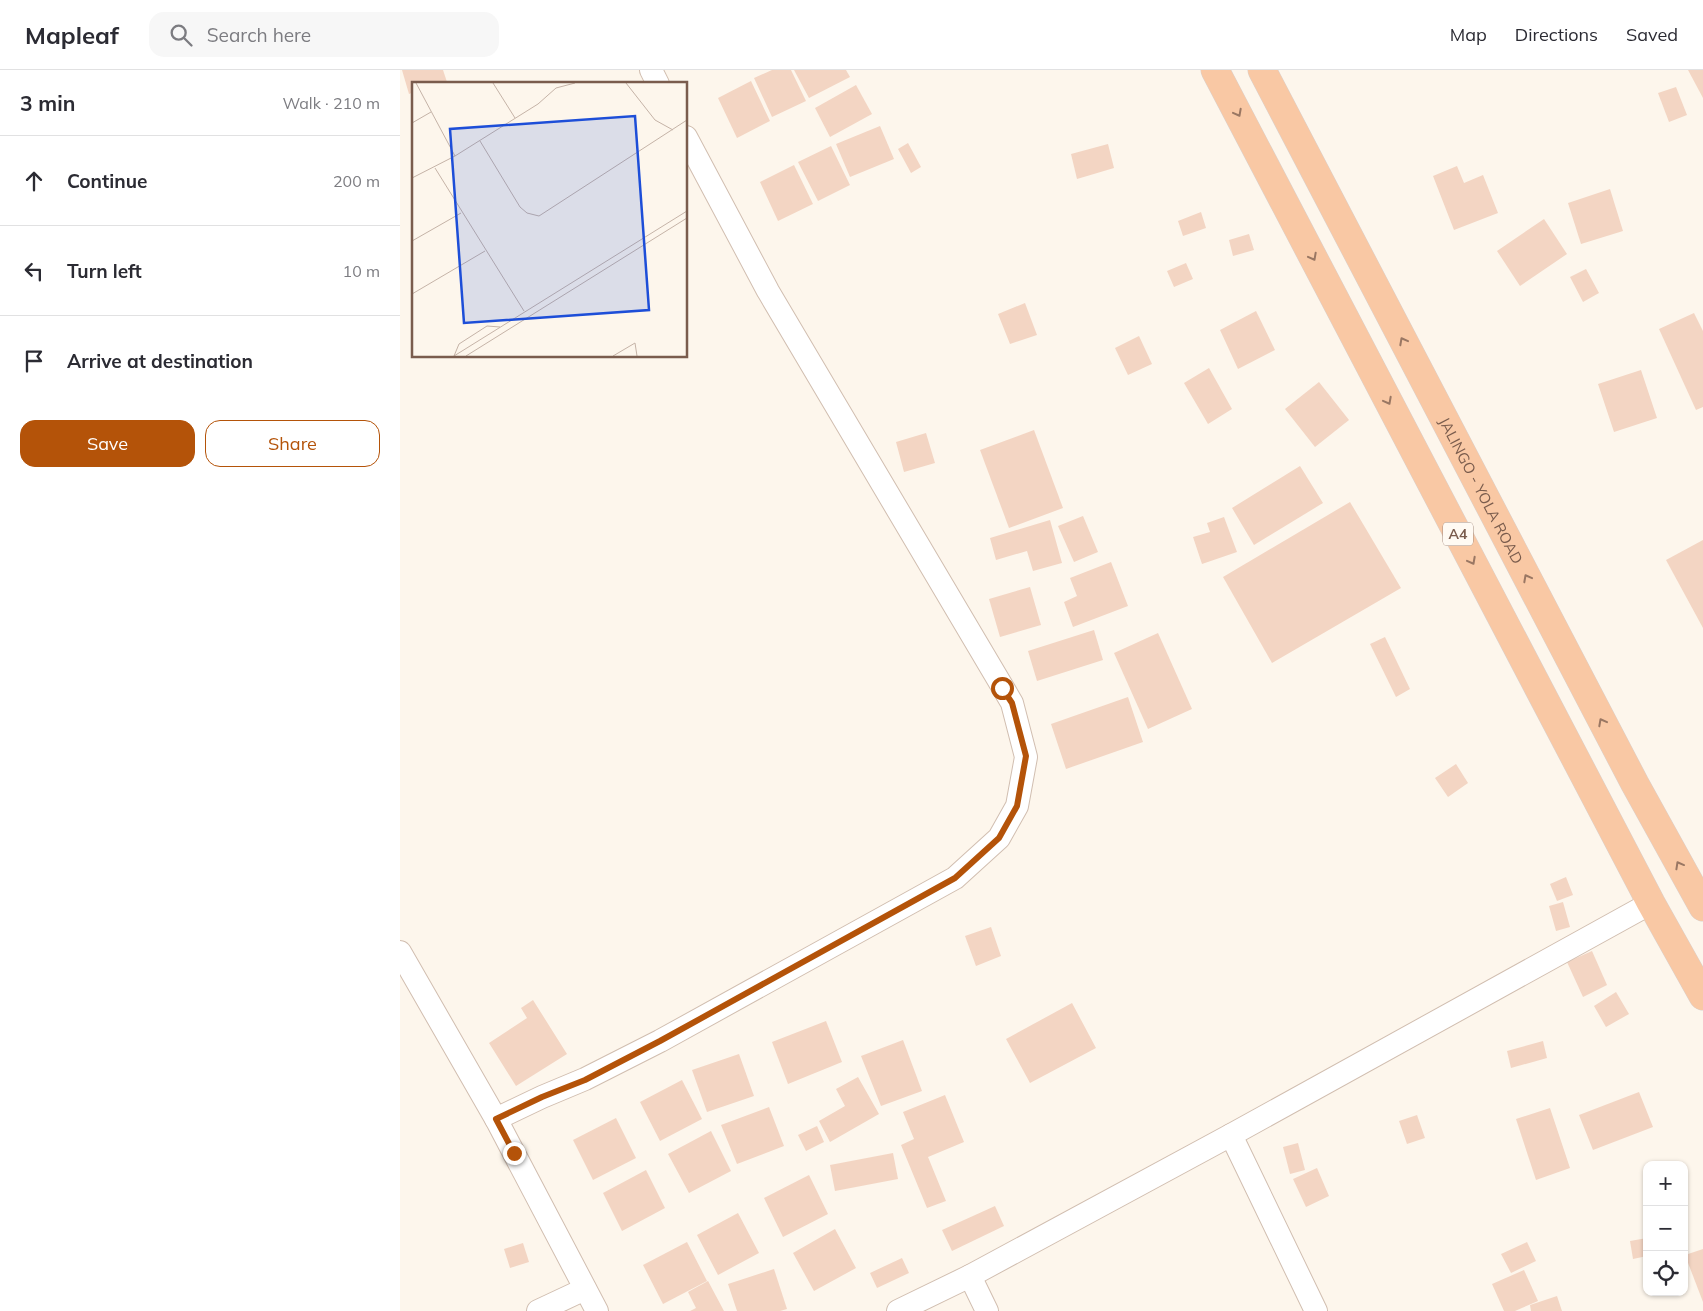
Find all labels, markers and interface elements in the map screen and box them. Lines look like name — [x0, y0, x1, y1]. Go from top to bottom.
search box — [149, 12, 499, 57]
text: Mapleaf — [25, 20, 119, 50]
icon: search — [167, 21, 195, 49]
text: Search here — [207, 23, 311, 47]
text: Map — [1450, 23, 1487, 46]
text: Directions — [1515, 23, 1598, 46]
text: Saved — [1626, 23, 1678, 46]
inset map — [412, 82, 688, 358]
text: 3 min — [20, 90, 75, 116]
text: Walk · 210 m — [282, 93, 380, 113]
one-way arrow — [1232, 108, 1242, 117]
icon: ahead — [20, 167, 48, 195]
text: Continue — [67, 169, 147, 193]
text: 200 m — [333, 171, 380, 191]
one-way arrow — [1307, 252, 1317, 261]
icon: left — [20, 257, 48, 285]
text: Turn left — [67, 259, 142, 283]
text: 10 m — [343, 261, 380, 281]
one-way arrow — [1399, 337, 1409, 346]
icon: arrive — [20, 347, 48, 375]
text: Arrive at destination — [67, 349, 253, 373]
one-way arrow — [1382, 396, 1392, 405]
street label: JALINGO - YOLA ROAD — [1435, 414, 1528, 567]
button: Save — [20, 420, 195, 467]
button: Share — [205, 420, 380, 467]
road number: A4 — [1443, 522, 1473, 546]
one-way arrow — [1466, 555, 1476, 564]
one-way arrow — [1523, 574, 1533, 583]
route start — [991, 677, 1014, 700]
one-way arrow — [1598, 718, 1608, 727]
one-way arrow — [1676, 861, 1686, 870]
route end — [503, 1142, 526, 1165]
map controls — [1643, 1161, 1688, 1296]
button: + — [1643, 1161, 1688, 1206]
button: − — [1643, 1206, 1688, 1251]
button: locate — [1643, 1251, 1688, 1296]

